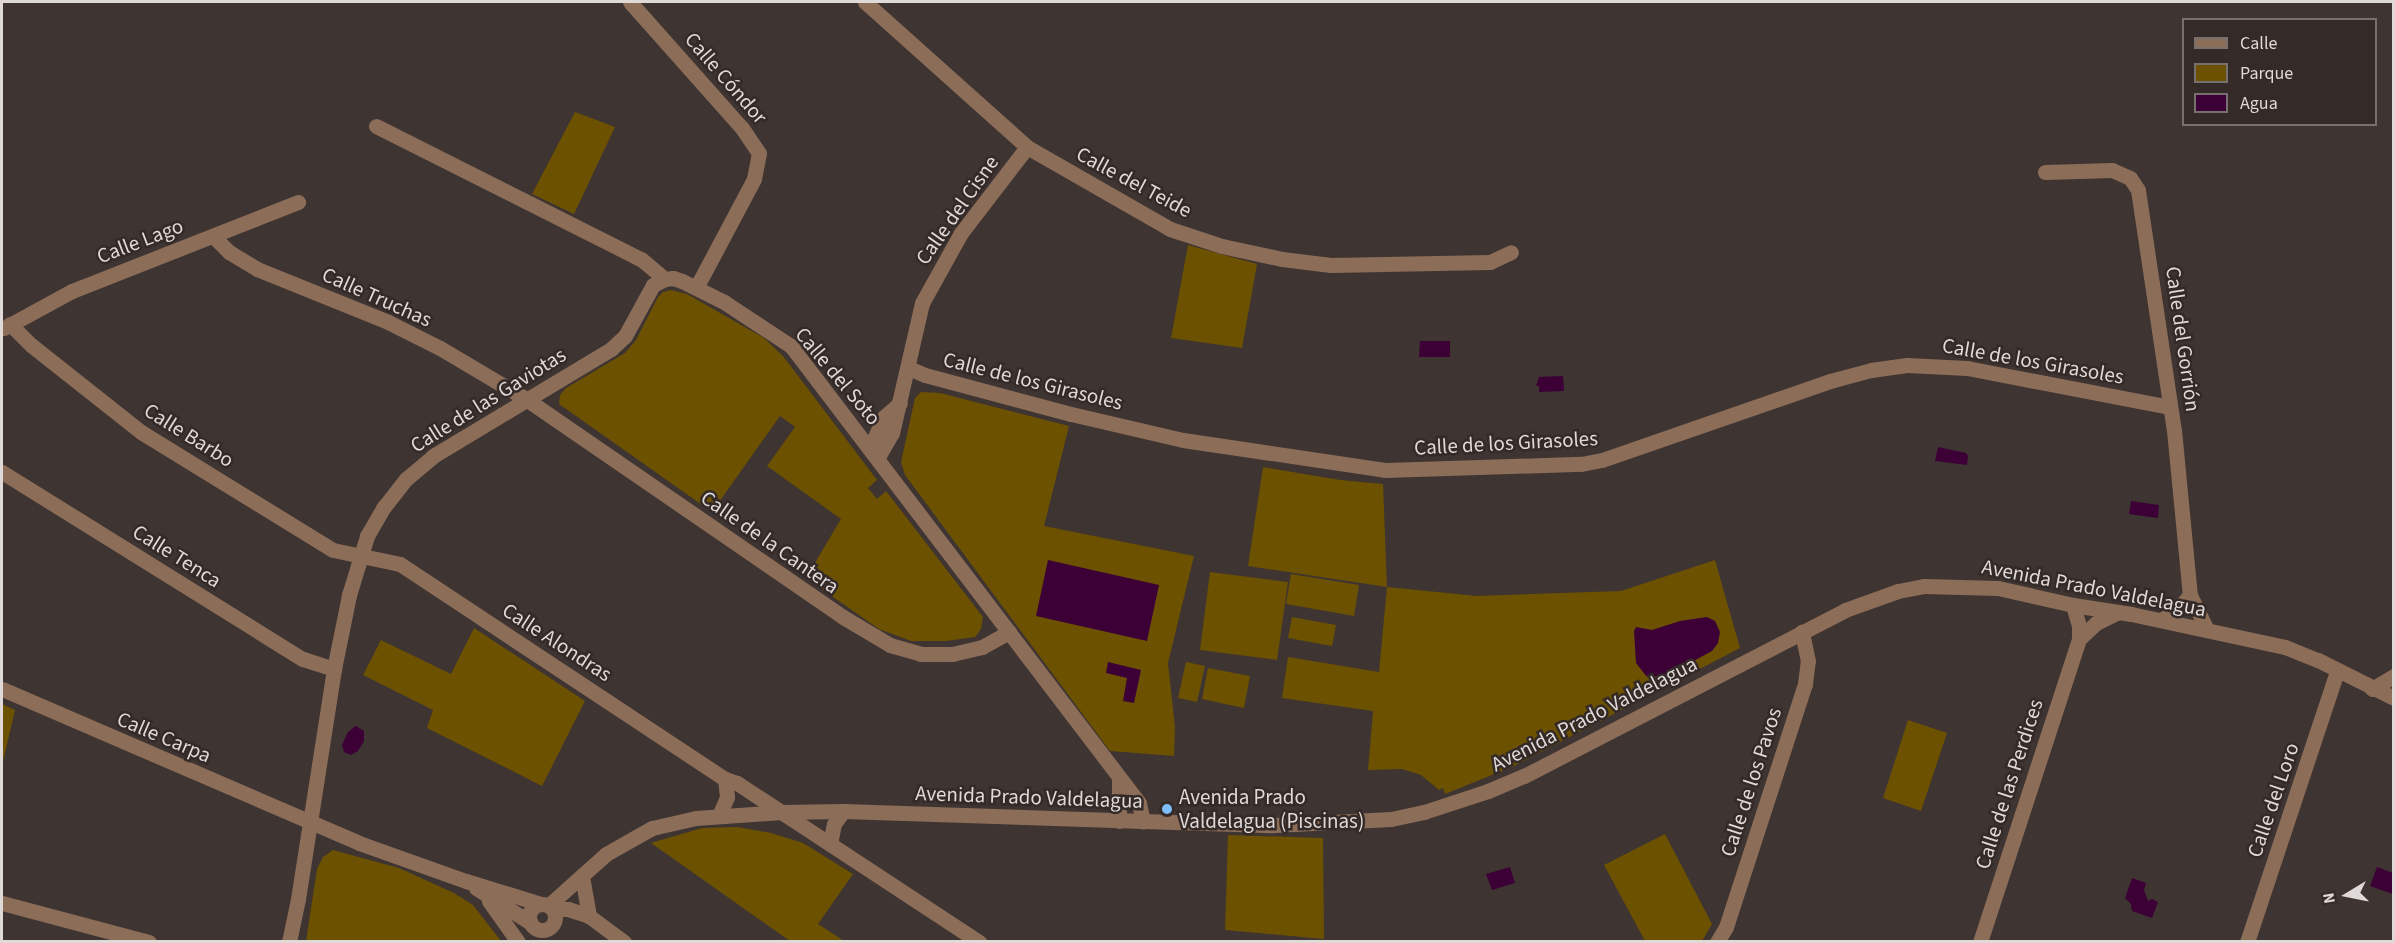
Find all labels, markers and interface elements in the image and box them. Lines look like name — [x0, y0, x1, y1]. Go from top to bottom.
legend — [2182, 18, 2377, 126]
street label: Calle Cóndor — [679, 27, 773, 129]
text: Calle — [2240, 31, 2277, 56]
text: Parque — [2240, 61, 2293, 86]
text: Agua — [2240, 91, 2278, 116]
street label: Calle del Teide — [1072, 141, 1196, 223]
street label: Calle del Cisne — [910, 151, 1004, 269]
street label: Calle Lago — [93, 213, 187, 269]
street label: Calle Truchas — [318, 262, 436, 332]
street label: Calle del Gorrión — [2160, 265, 2206, 413]
street label: Calle del Soto — [790, 322, 886, 430]
street label: Calle de los Girasoles — [1940, 333, 2126, 389]
street label: Calle de las Gaviotas — [406, 342, 570, 458]
street label: Calle de los Girasoles — [941, 347, 1125, 415]
street label: Calle Barbo — [139, 398, 239, 472]
street label: Calle de los Girasoles — [1413, 426, 1599, 460]
street label: Calle de la Cantera — [696, 485, 844, 599]
street label: Calle Tenca — [128, 519, 226, 593]
street label: Avenida Prado Valdelagua — [1980, 554, 2208, 622]
street label: Calle Alondras — [498, 597, 616, 687]
street label: Avenida Prado Valdelagua — [1487, 651, 1701, 777]
street label: Calle de las Perdices — [1970, 696, 2048, 872]
street label: Calle de los Pavos — [1715, 704, 1787, 860]
street label: Calle Carpa — [113, 706, 215, 768]
street label: Calle del Loro — [2242, 739, 2304, 861]
street label: Avenida Prado Valdelagua — [915, 780, 1143, 814]
place label: Avenida Prado Valdelagua (Piscinas) — [1179, 784, 1364, 834]
marker: Avenida Prado Valdelagua (Piscinas) — [1160, 802, 1174, 816]
north arrow — [2317, 865, 2377, 925]
text: N — [2318, 891, 2341, 905]

